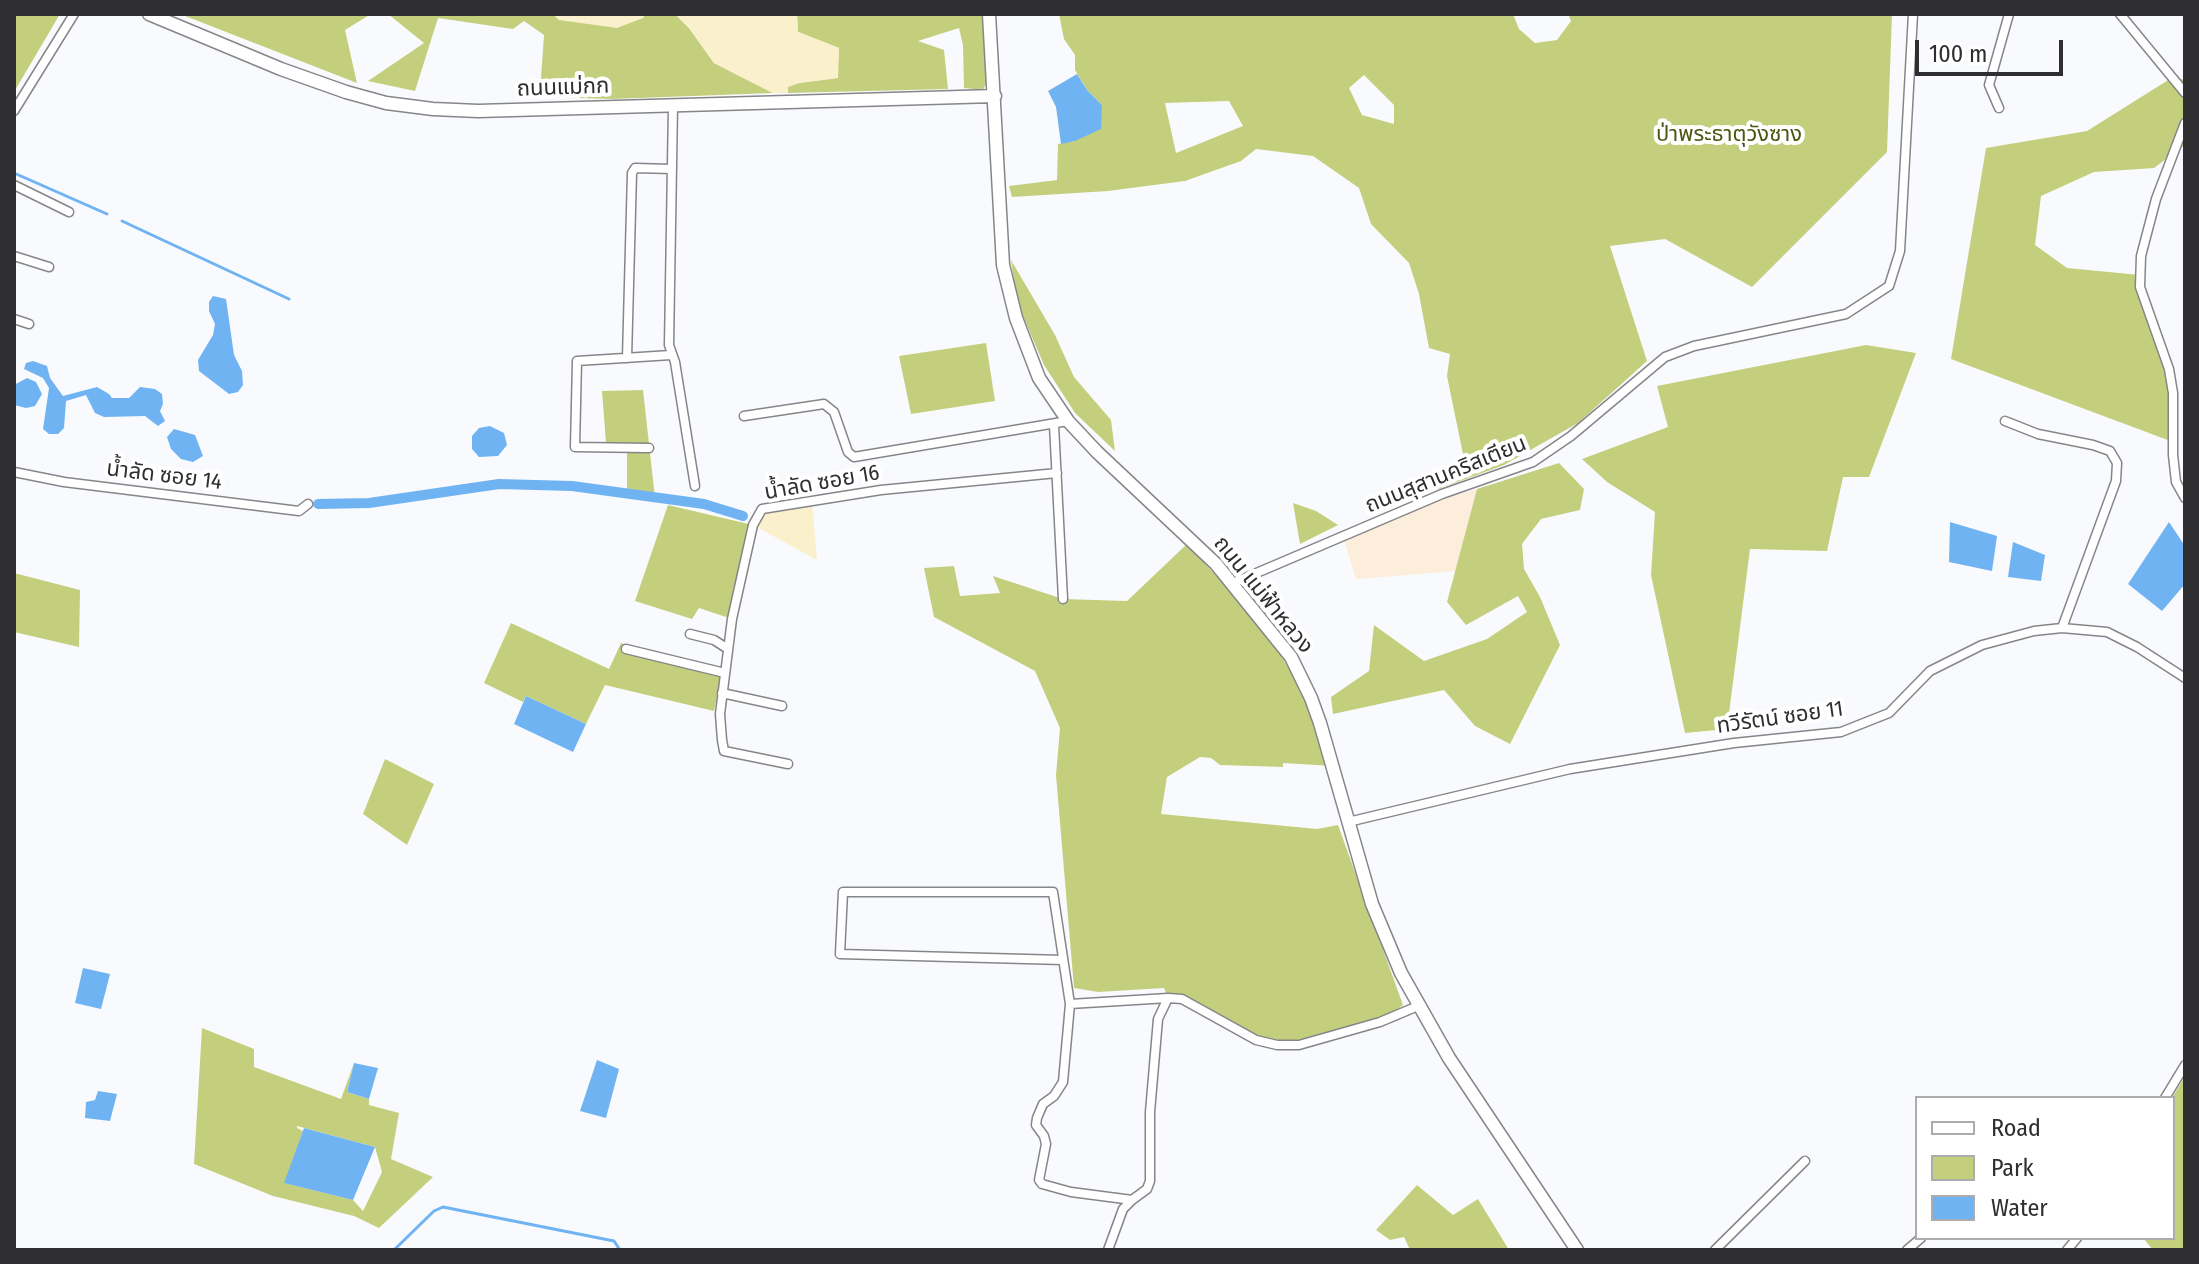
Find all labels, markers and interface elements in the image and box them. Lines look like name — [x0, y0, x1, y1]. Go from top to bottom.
scale bar — [1919, 24, 2067, 74]
text: 100 m — [1929, 40, 1987, 68]
street label: ถนนแม่กก — [516, 73, 610, 103]
park label: ป่าพระธาตุวังซาง — [1656, 122, 1802, 148]
street label: ถนนสุสานคริสเตียน — [1362, 431, 1530, 519]
street label: น้ำลัด ซอย 14 — [105, 456, 223, 496]
street label: น้ำลัด ซอย 16 — [762, 460, 882, 506]
street label: ถนน แม่ฟ้าหลวง — [1208, 531, 1318, 659]
street label: ทวีรัตน์ ซอย 11 — [1715, 696, 1845, 740]
legend — [1915, 1096, 2175, 1240]
text: Road — [1991, 1114, 2041, 1142]
text: Park — [1991, 1154, 2034, 1182]
text: Water — [1991, 1194, 2048, 1222]

